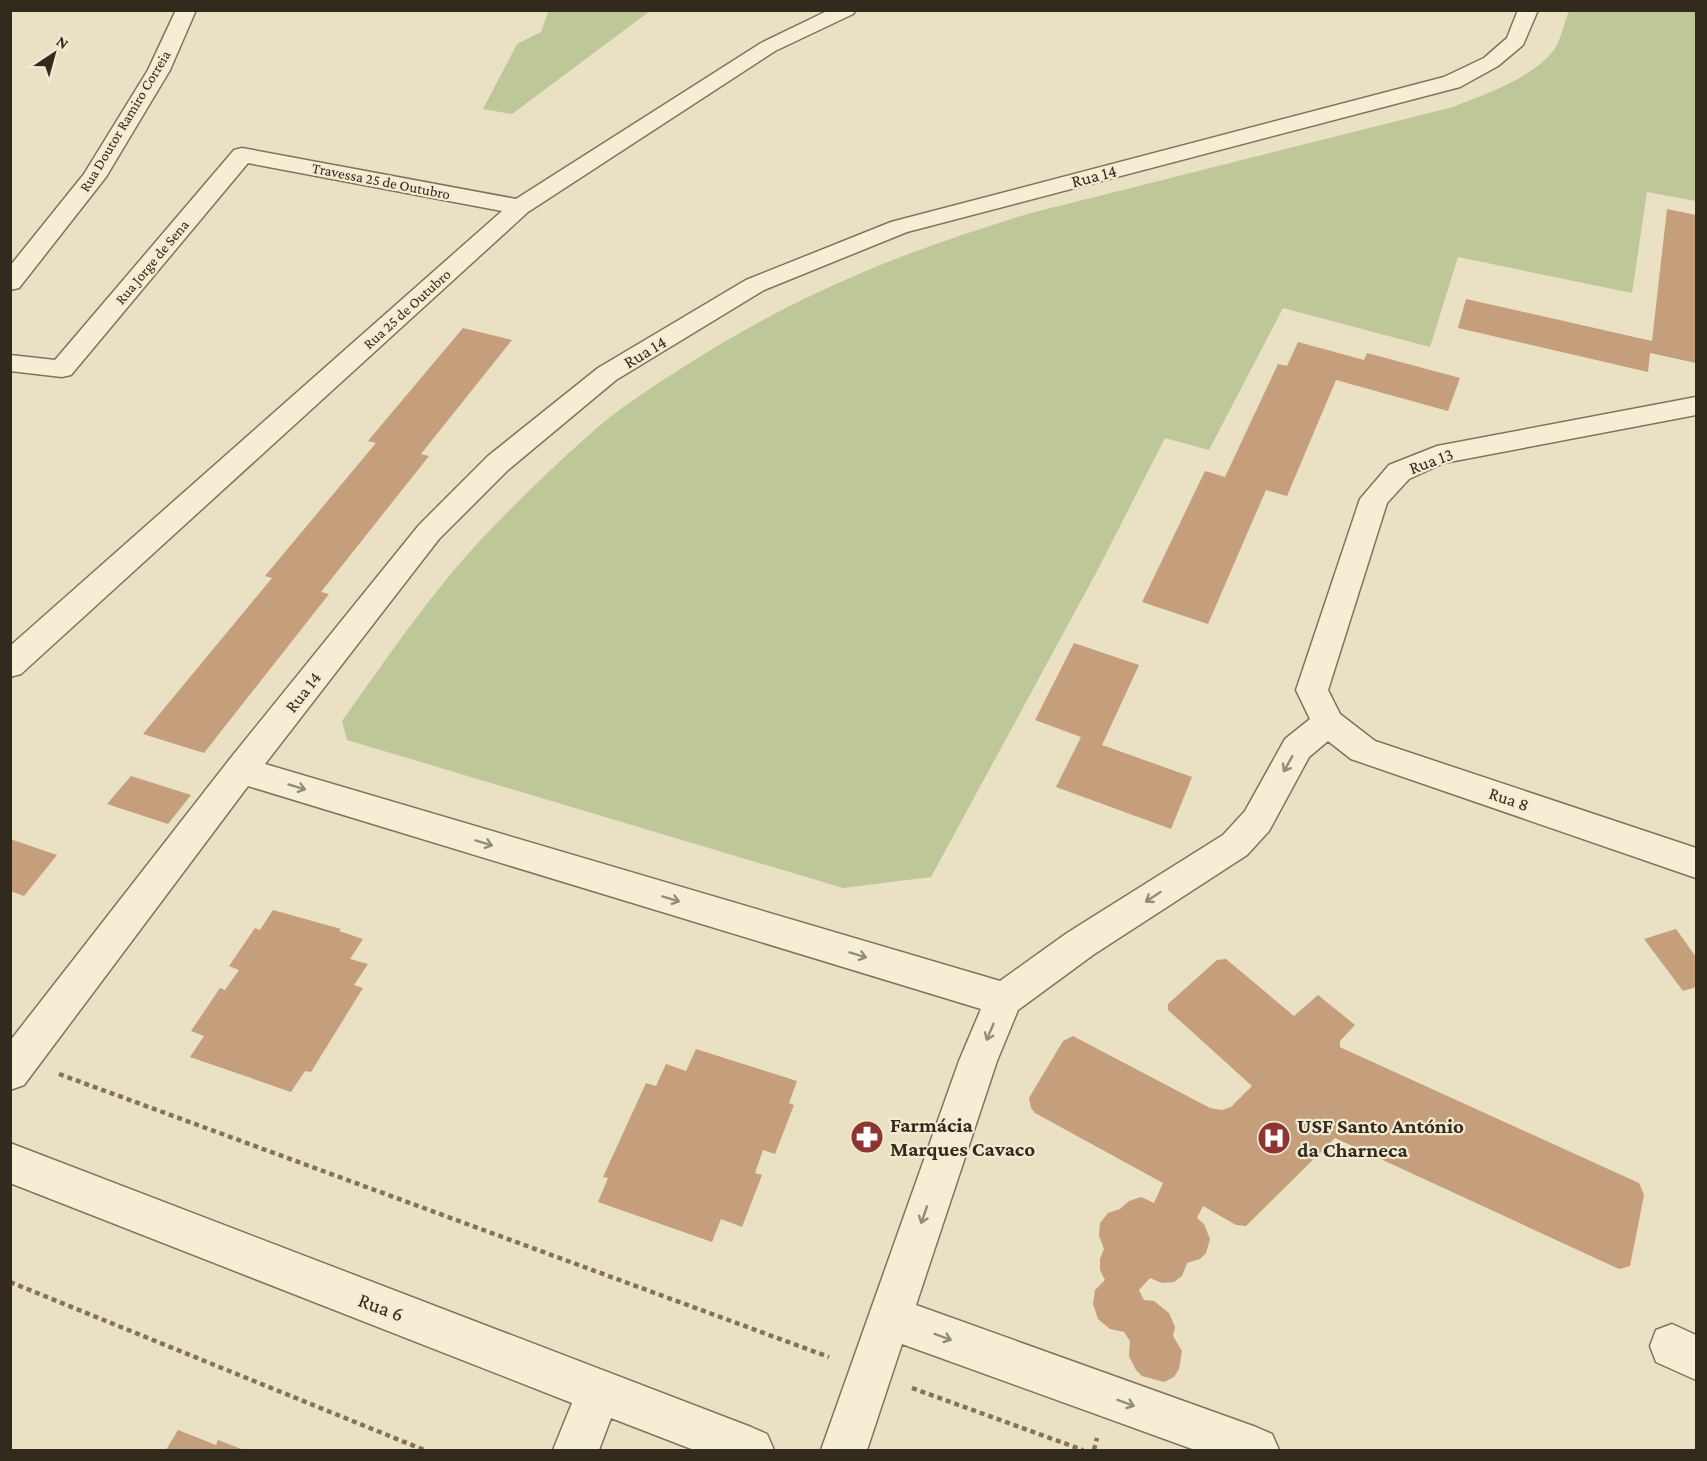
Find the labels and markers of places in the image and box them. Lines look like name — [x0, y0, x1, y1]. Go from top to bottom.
place label: Farmácia Marques Cavaco — [890, 1113, 1035, 1161]
place label: USF Santo António da Charneca — [1297, 1114, 1464, 1162]
pharmacy icon: Farmácia Marques Cavaco — [849, 1119, 885, 1155]
hospital icon: USF Santo António da Charneca — [1256, 1120, 1292, 1156]

